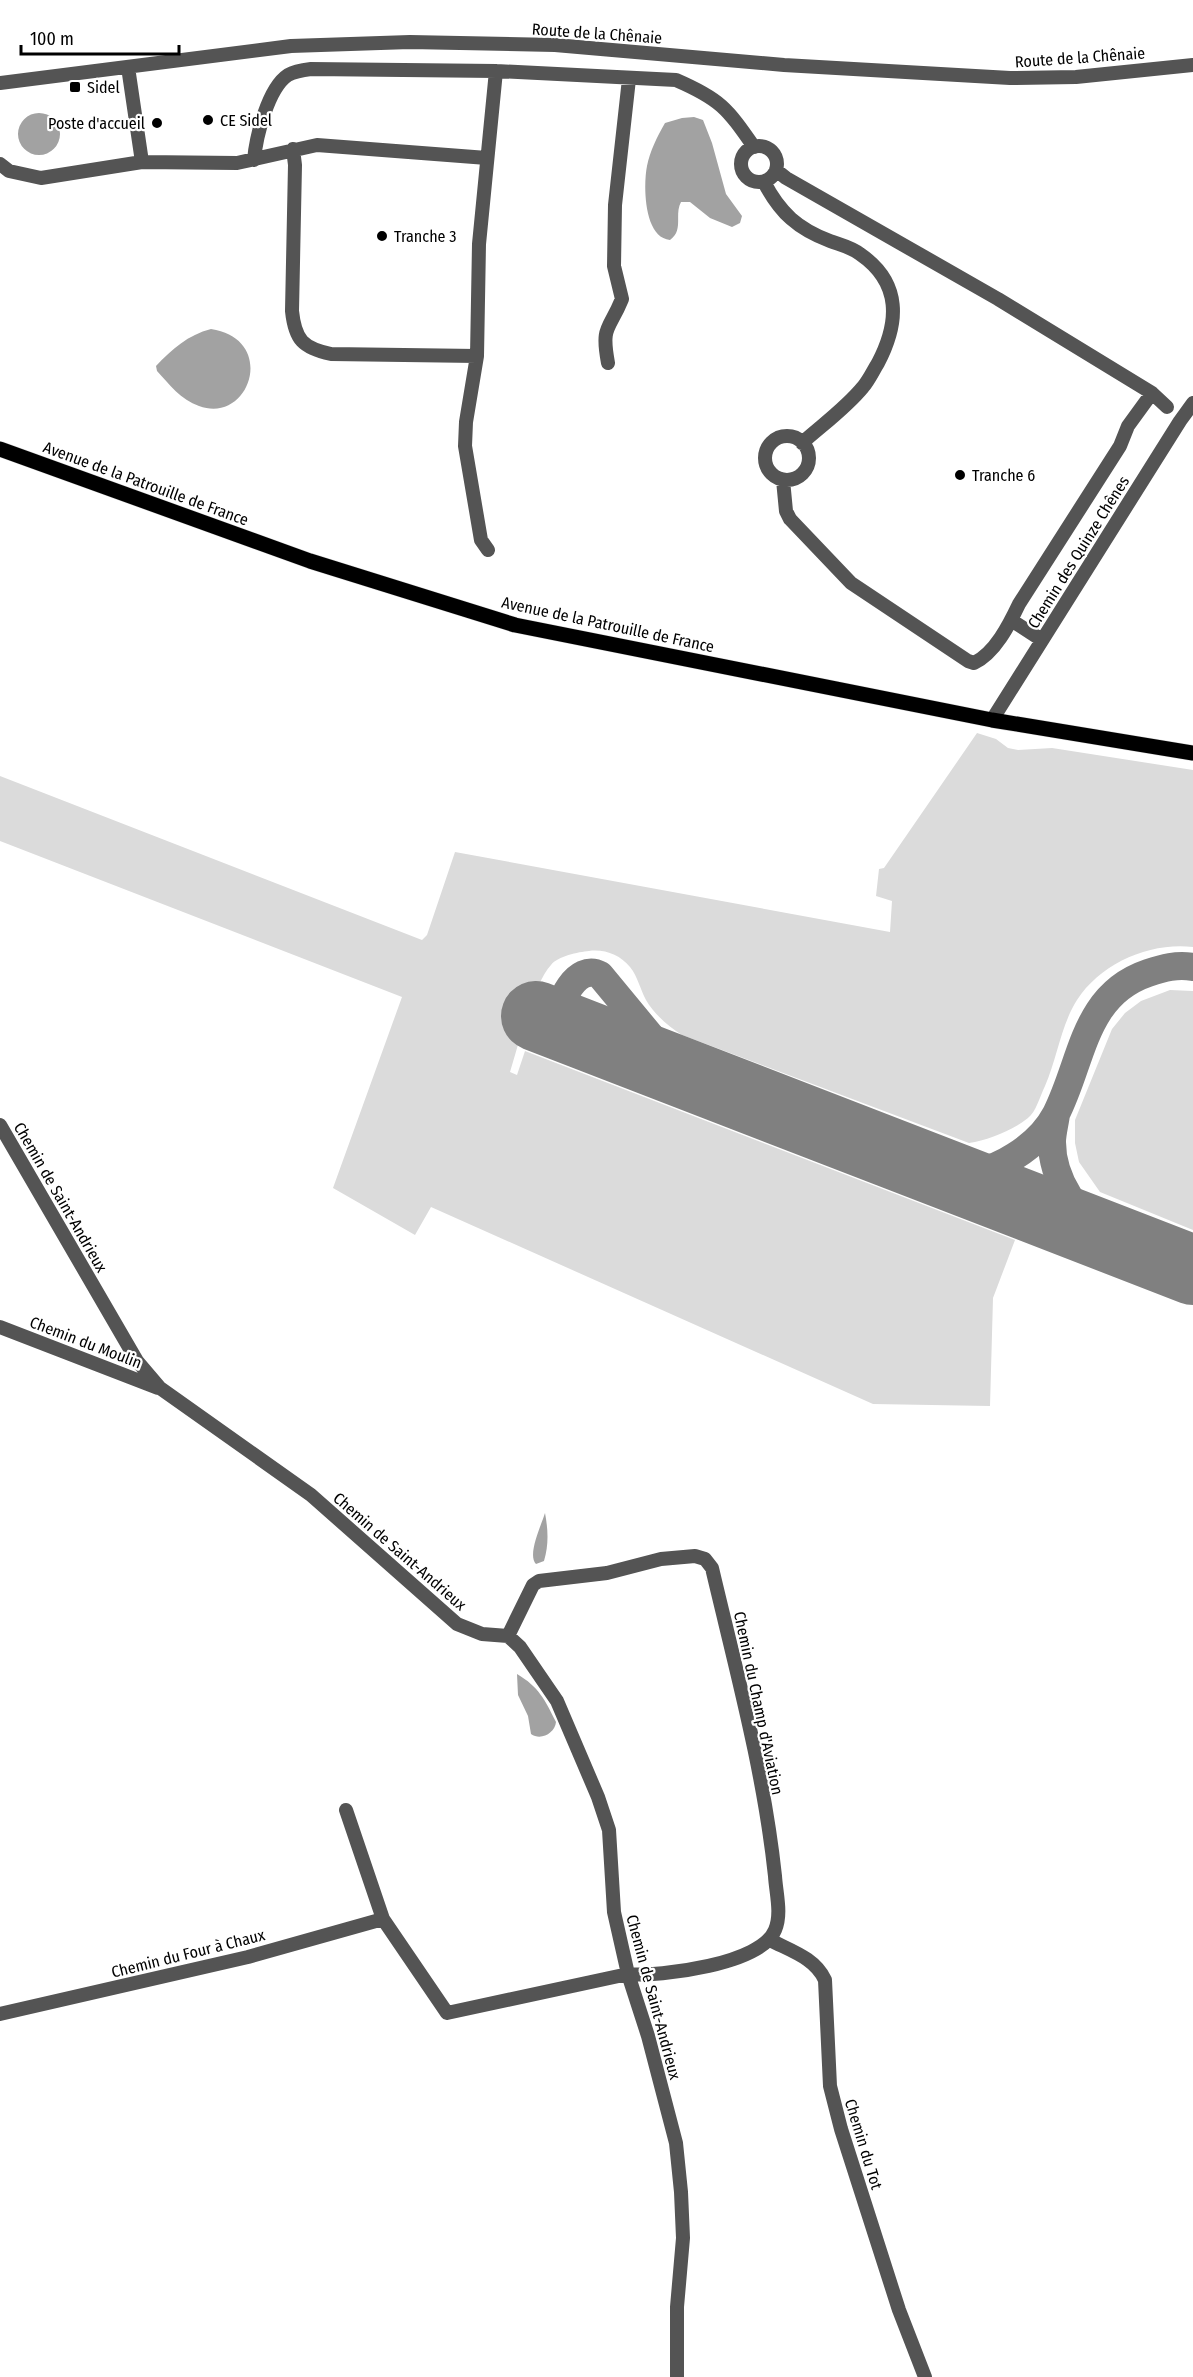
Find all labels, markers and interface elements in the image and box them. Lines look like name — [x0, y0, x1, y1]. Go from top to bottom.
scale bar — [21, 18, 178, 56]
street label: Route de la Chênaie — [531, 19, 663, 48]
text: 100 m — [30, 28, 74, 50]
street label: Route de la Chênaie — [1014, 43, 1146, 72]
place label: Sidel — [87, 78, 120, 97]
marker: Sidel — [68, 80, 82, 94]
place label: CE Sidel — [220, 111, 272, 130]
marker: CE Sidel — [201, 113, 215, 127]
place label: Poste d'accueil — [48, 114, 145, 133]
marker: Poste d'accueil — [150, 116, 164, 130]
place label: Tranche 3 — [394, 227, 456, 246]
marker: Tranche 3 — [375, 229, 389, 243]
street label: Avenue de la Patrouille de France — [41, 437, 251, 530]
place label: Tranche 6 — [972, 466, 1035, 485]
marker: Tranche 6 — [953, 468, 967, 482]
street label: Chemin des Quinze Chênes — [1024, 472, 1133, 632]
street label: Avenue de la Patrouille de France — [500, 593, 716, 656]
street label: Chemin de Saint-Andrieux — [10, 1119, 111, 1276]
street label: Chemin du Moulin — [27, 1312, 144, 1373]
street label: Chemin de Saint-Andrieux — [329, 1488, 470, 1614]
street label: Chemin du Champ d'Aviation — [730, 1610, 787, 1797]
street label: Chemin de Saint-Andrieux — [622, 1913, 685, 2082]
street label: Chemin du Four à Chaux — [109, 1925, 267, 1982]
street label: Chemin du Tot — [841, 2097, 887, 2192]

